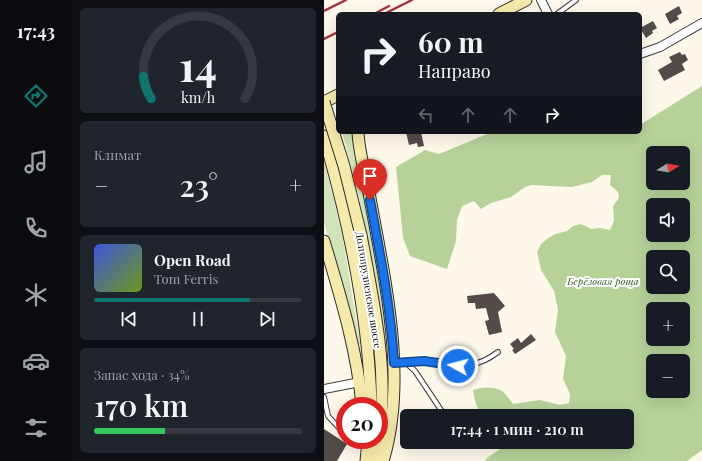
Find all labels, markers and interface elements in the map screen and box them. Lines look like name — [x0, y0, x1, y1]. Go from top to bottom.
text: 17:43 — [17, 19, 55, 43]
text: 60 m — [418, 23, 484, 60]
icon: right — [352, 28, 404, 80]
text: 14 — [179, 36, 217, 91]
text: Направо — [418, 59, 491, 83]
icon: directions — [22, 82, 50, 110]
text: km/h — [181, 87, 216, 106]
icon: left — [415, 104, 437, 126]
icon: ahead — [457, 104, 479, 126]
icon: ahead — [499, 104, 521, 126]
icon: right — [541, 104, 563, 126]
text: Климат — [94, 146, 141, 163]
north arrow — [646, 146, 690, 190]
map controls — [646, 146, 690, 398]
icon: music — [22, 148, 50, 176]
pin — [353, 159, 387, 200]
text: 23° — [180, 165, 218, 205]
icon: arrive — [359, 165, 381, 187]
text: − — [94, 170, 108, 200]
text: + — [289, 170, 302, 200]
button: sound — [646, 198, 690, 242]
icon: phone — [22, 214, 50, 242]
street label: Долгопрудненское шоссе — [353, 231, 385, 349]
text: Open Road — [154, 250, 231, 270]
button: search — [646, 250, 690, 294]
text: Tom Ferris — [154, 270, 218, 287]
park label: Берёзовая роща — [566, 274, 639, 288]
icon: climate — [22, 281, 50, 309]
button: + — [646, 302, 690, 346]
icon: previous — [118, 308, 140, 330]
icon: pause — [187, 308, 209, 330]
icon: next — [256, 308, 278, 330]
position arrow — [437, 345, 479, 387]
icon: car — [22, 347, 50, 375]
button: − — [646, 354, 690, 398]
text: Запас хода · 34% — [94, 366, 190, 383]
text: 170 km — [94, 385, 188, 425]
speed limit sign: 20 — [336, 397, 388, 449]
icon: filters — [22, 414, 50, 442]
text: 17:44 · 1 мин · 210 m — [450, 419, 584, 439]

